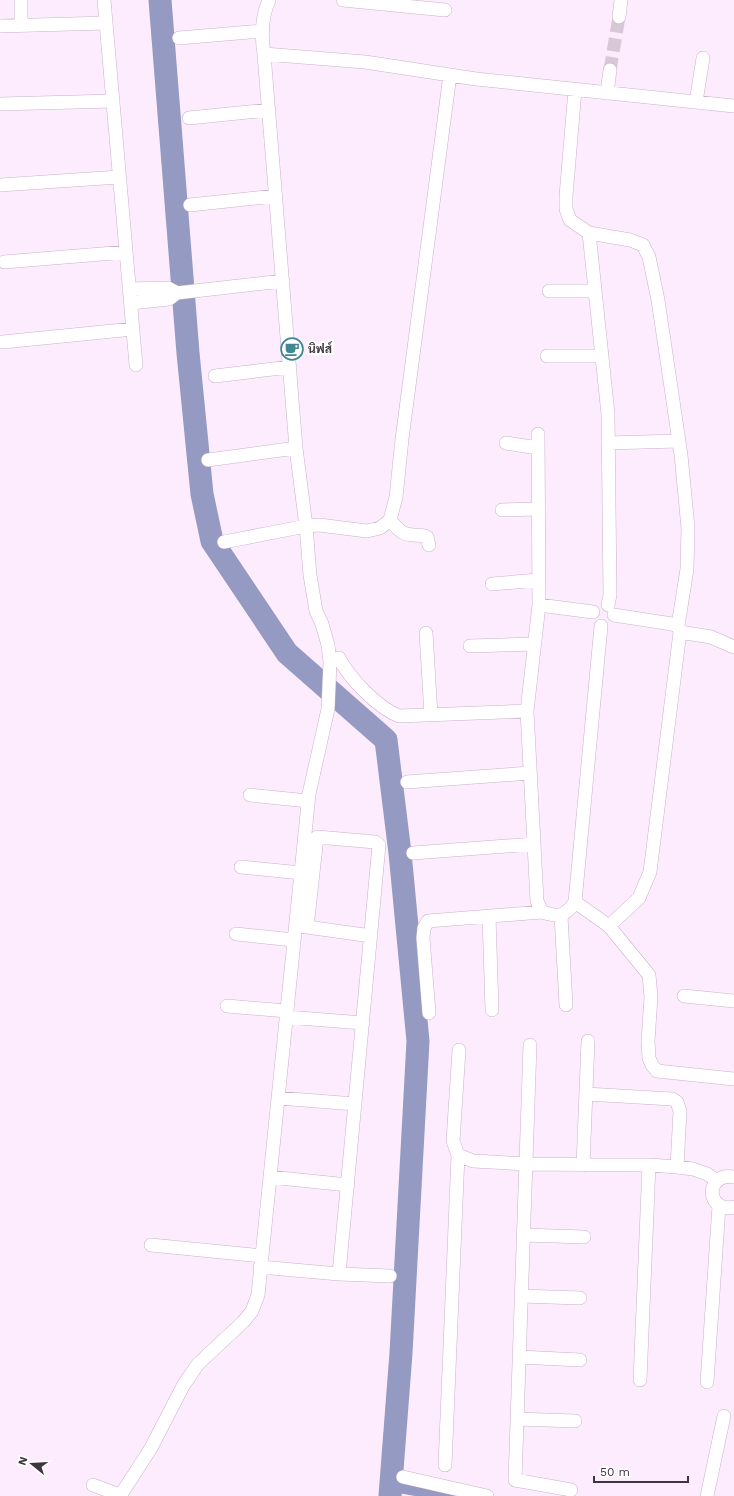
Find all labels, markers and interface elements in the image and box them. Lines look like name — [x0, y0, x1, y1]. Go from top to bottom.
cafe icon: นิฟส์ — [279, 336, 305, 362]
place label: นิฟส์ — [308, 341, 333, 356]
north arrow — [12, 1444, 52, 1484]
text: N — [16, 1455, 30, 1467]
scale bar — [594, 1458, 688, 1484]
text: 50 m — [600, 1465, 630, 1479]

